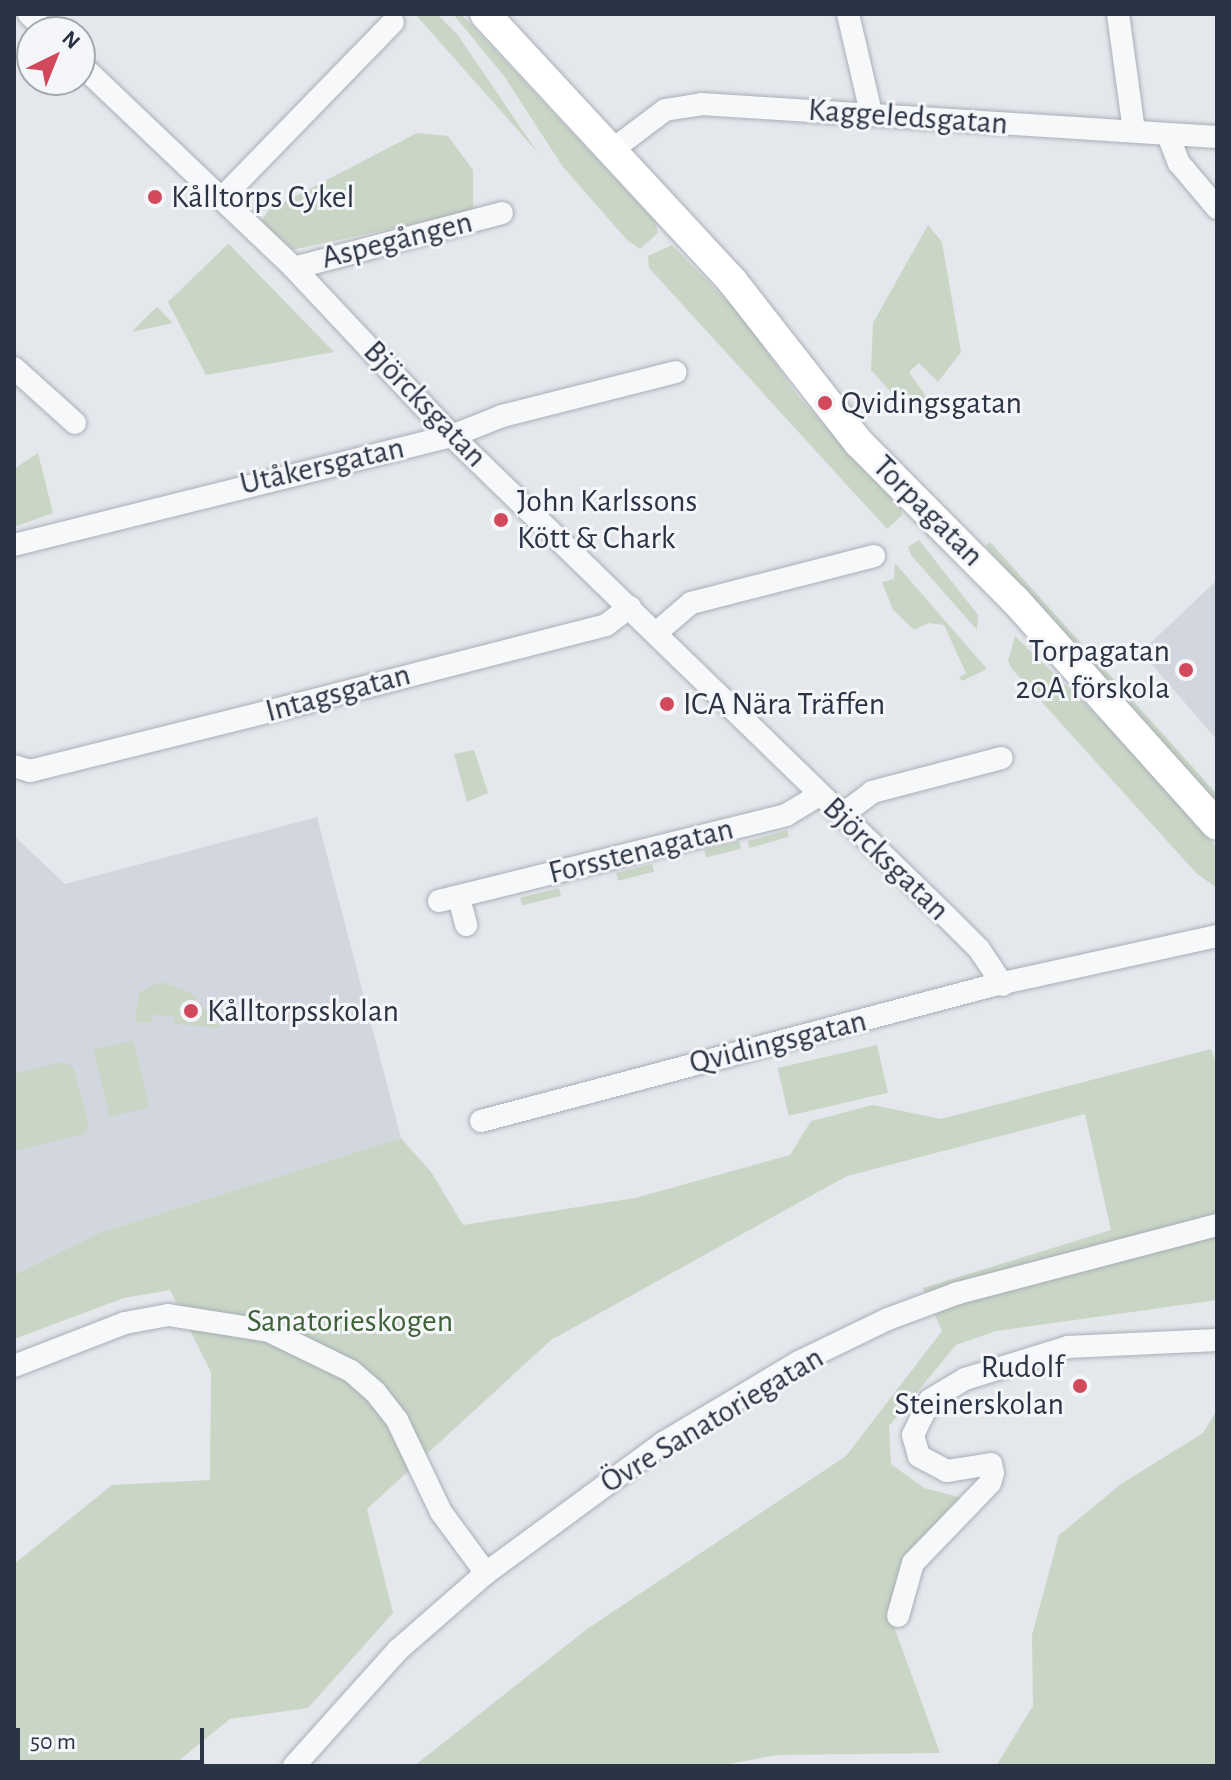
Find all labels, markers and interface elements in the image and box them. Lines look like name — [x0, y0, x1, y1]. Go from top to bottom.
north arrow — [16, 16, 96, 96]
text: N — [58, 27, 84, 53]
street label: Kaggeledsgatan — [807, 91, 1009, 143]
place label: Kålltorps Cykel — [171, 178, 354, 216]
marker: Kålltorps Cykel — [146, 188, 164, 206]
street label: Aspegången — [318, 203, 476, 277]
street label: Björcksgatan — [355, 333, 495, 475]
place label: Qvidingsgatan — [841, 384, 1022, 422]
marker: Qvidingsgatan — [816, 394, 834, 412]
street label: Utåkersgatan — [236, 428, 408, 504]
street label: Torpagatan — [864, 447, 992, 575]
place label: John Karlssons Kött & Chark — [517, 483, 697, 558]
marker: John Karlssons Kött & Chark — [492, 511, 510, 529]
place label: Torpagatan 20A förskola — [1016, 633, 1170, 708]
street label: Intagsgatan — [261, 655, 415, 731]
marker: Torpagatan 20A förskola — [1177, 661, 1195, 679]
place label: ICA Nära Träffen — [683, 685, 885, 723]
marker: ICA Nära Träffen — [658, 695, 676, 713]
street label: Björcksgatan — [815, 789, 957, 929]
street label: Forsstenagatan — [545, 809, 737, 893]
place label: Kålltorpsskolan — [207, 992, 399, 1030]
street label: Qvidingsgatan — [685, 1001, 871, 1083]
marker: Kålltorpsskolan — [182, 1002, 200, 1020]
park label: Sanatorieskogen — [247, 1302, 453, 1340]
street label: Övre Sanatoriegatan — [594, 1338, 830, 1502]
place label: Rudolf Steinerskolan — [895, 1349, 1064, 1424]
marker: Rudolf Steinerskolan — [1071, 1377, 1089, 1395]
scale bar — [20, 1712, 208, 1762]
text: 50 m — [30, 1730, 76, 1754]

